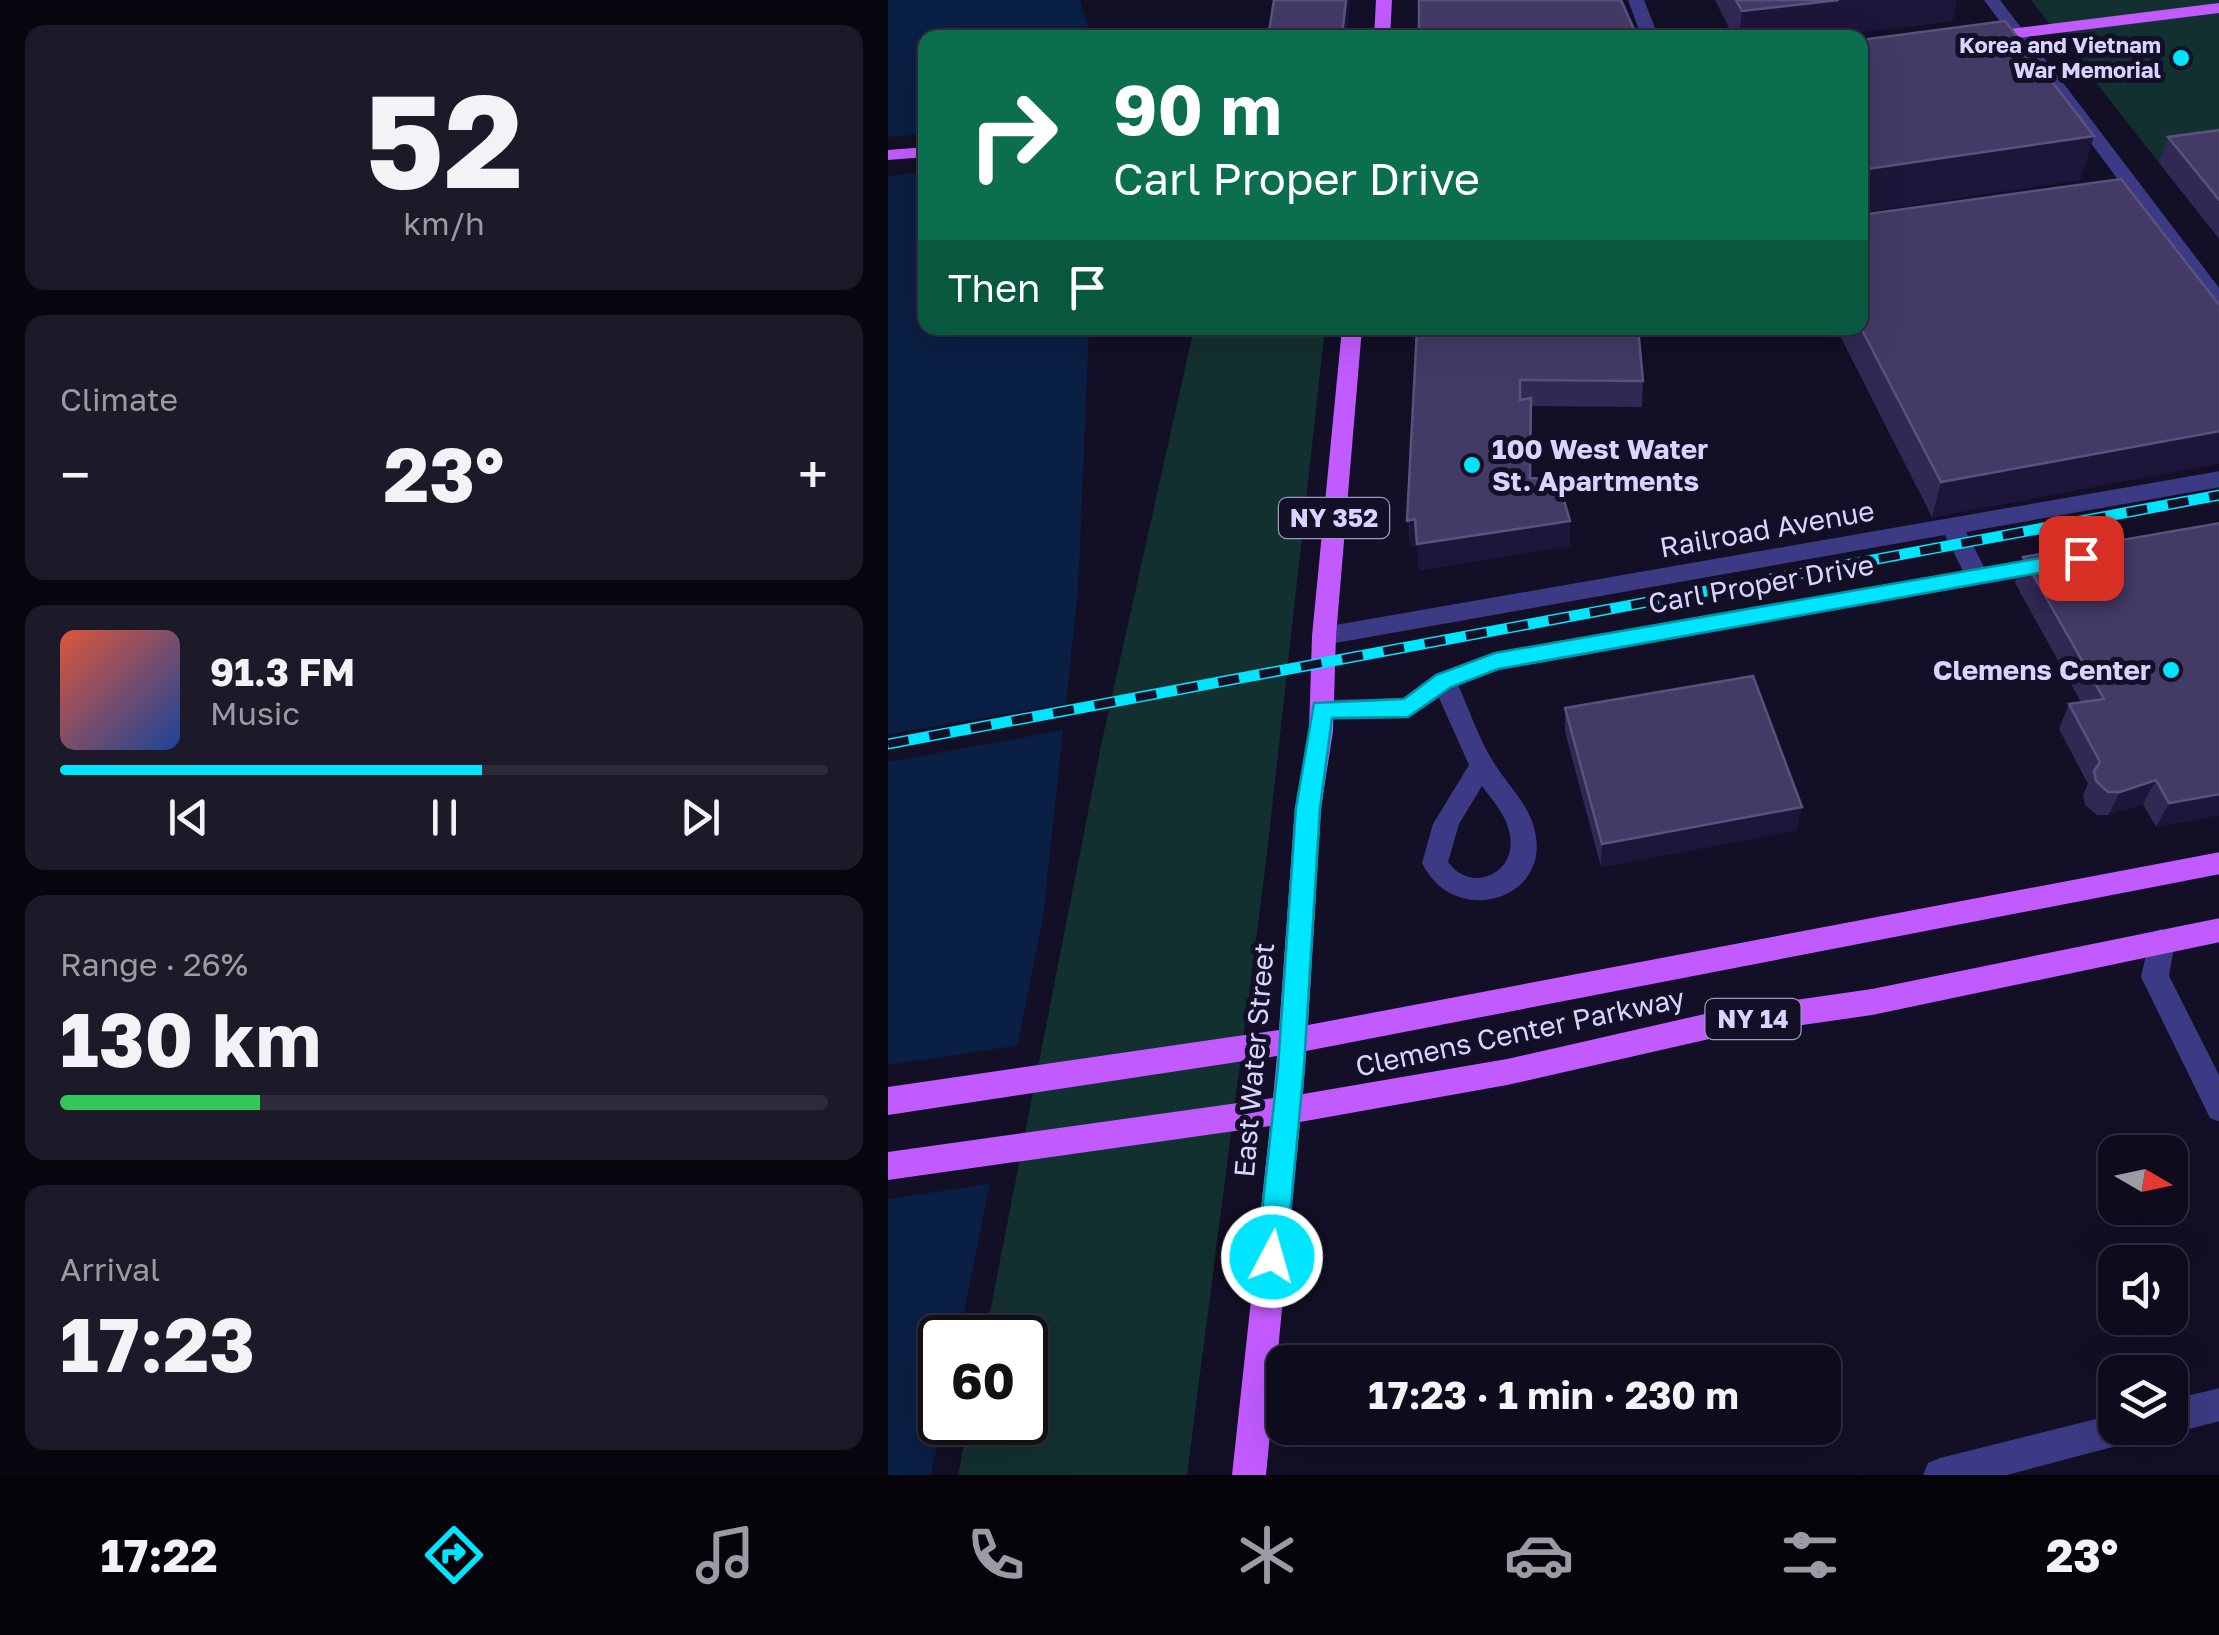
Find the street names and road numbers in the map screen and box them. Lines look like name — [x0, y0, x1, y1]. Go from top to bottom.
street label: Railroad Avenue — [1657, 493, 1877, 564]
road number: NY 352 — [1279, 498, 1389, 538]
street label: Carl Proper Drive — [1646, 547, 1876, 620]
street label: East Water Street — [1227, 941, 1280, 1179]
street label: Clemens Center Parkway — [1352, 980, 1688, 1083]
road number: NY 14 — [1706, 999, 1800, 1039]

